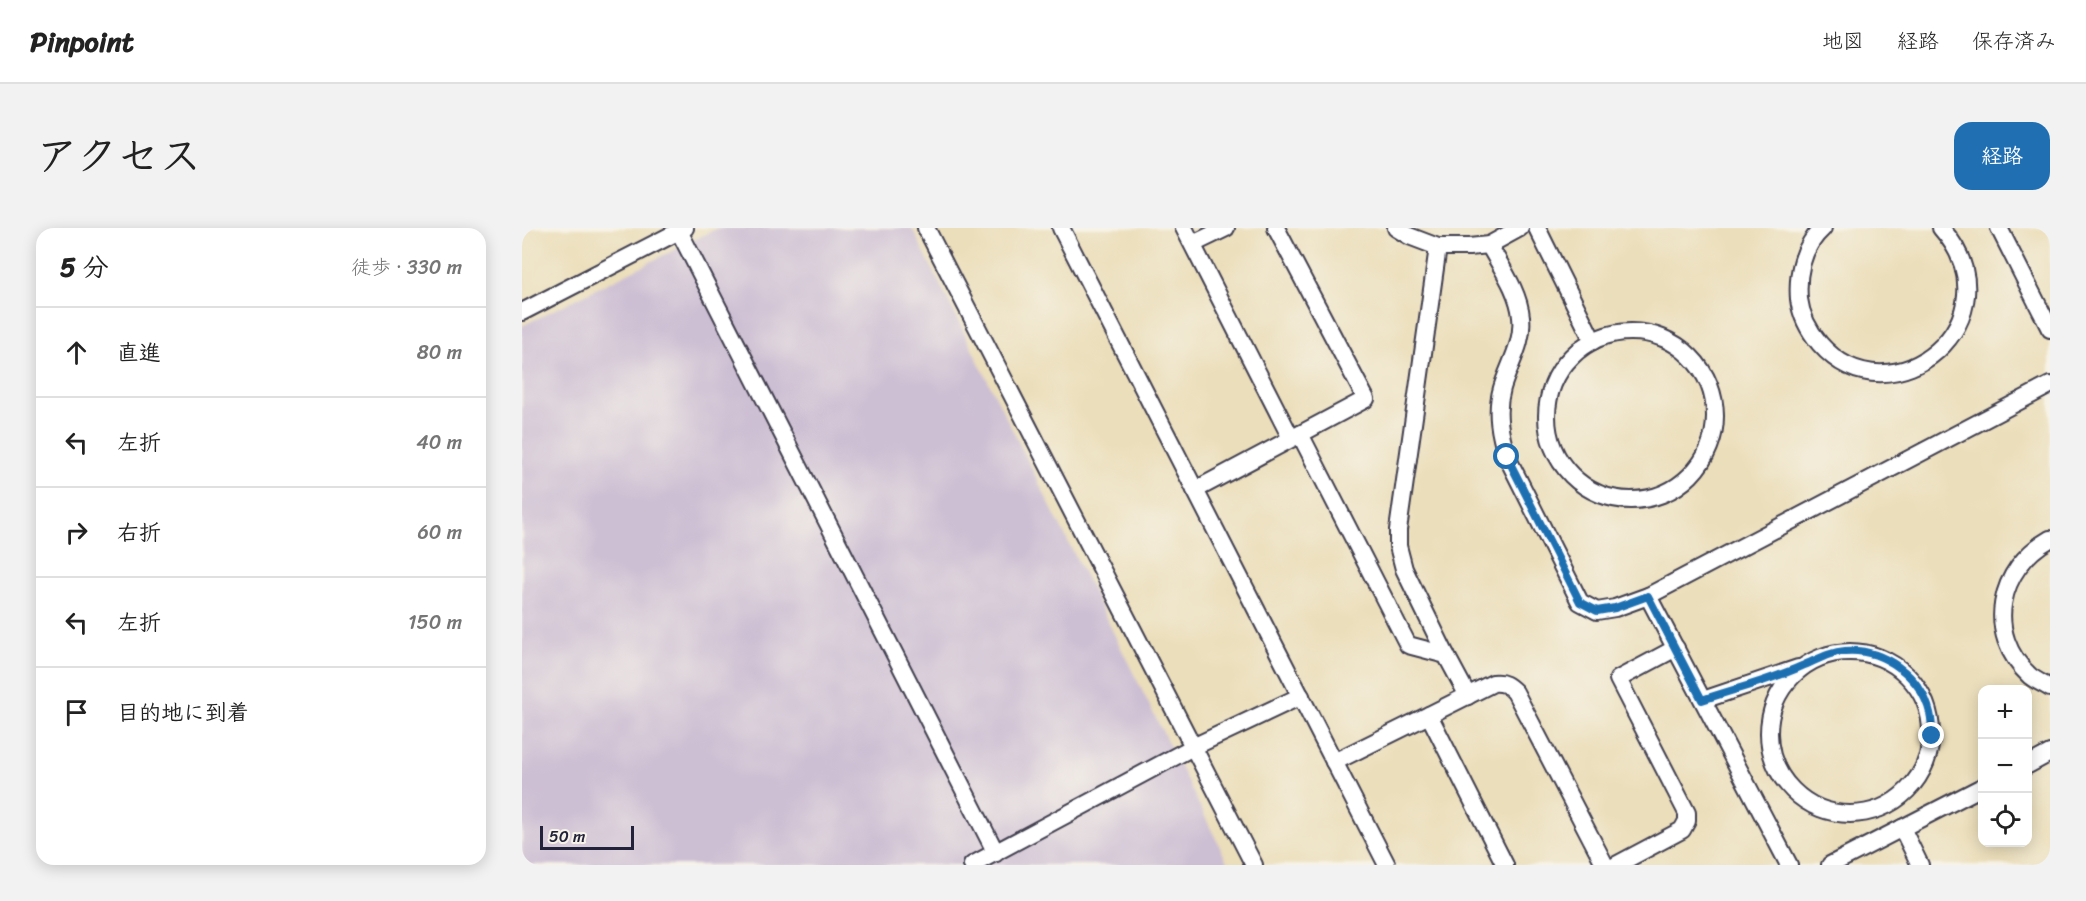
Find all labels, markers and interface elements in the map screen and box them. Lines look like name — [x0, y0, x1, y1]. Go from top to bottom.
text: Pinpoint — [30, 17, 134, 66]
text: 地図 — [1822, 22, 1864, 60]
text: 経路 — [1897, 22, 1939, 60]
text: 保存済み — [1972, 22, 2056, 60]
text: アクセス — [36, 119, 201, 193]
button: 経路 — [1954, 122, 2050, 190]
text: 5 分 — [60, 244, 109, 290]
text: 徒歩 · 330 m — [351, 250, 462, 285]
text: 直進 — [117, 333, 161, 372]
text: 80 m — [417, 335, 462, 370]
icon: ahead — [60, 336, 93, 369]
text: 左折 — [117, 423, 161, 462]
text: 40 m — [416, 425, 462, 460]
icon: left — [60, 426, 93, 459]
route start — [1493, 443, 1519, 469]
text: 右折 — [117, 513, 161, 552]
text: 60 m — [417, 515, 462, 550]
icon: right — [60, 516, 93, 549]
text: 左折 — [117, 603, 161, 642]
text: 150 m — [408, 605, 462, 640]
icon: left — [60, 606, 93, 639]
map controls — [1978, 685, 2032, 847]
button: + — [1978, 685, 2032, 739]
text: 目的地に到着 — [117, 693, 249, 732]
icon: arrive — [60, 696, 93, 729]
route end — [1918, 722, 1944, 748]
button: − — [1978, 739, 2032, 793]
button: locate — [1978, 793, 2032, 847]
text: 50 m — [549, 822, 585, 851]
scale bar — [540, 823, 634, 850]

